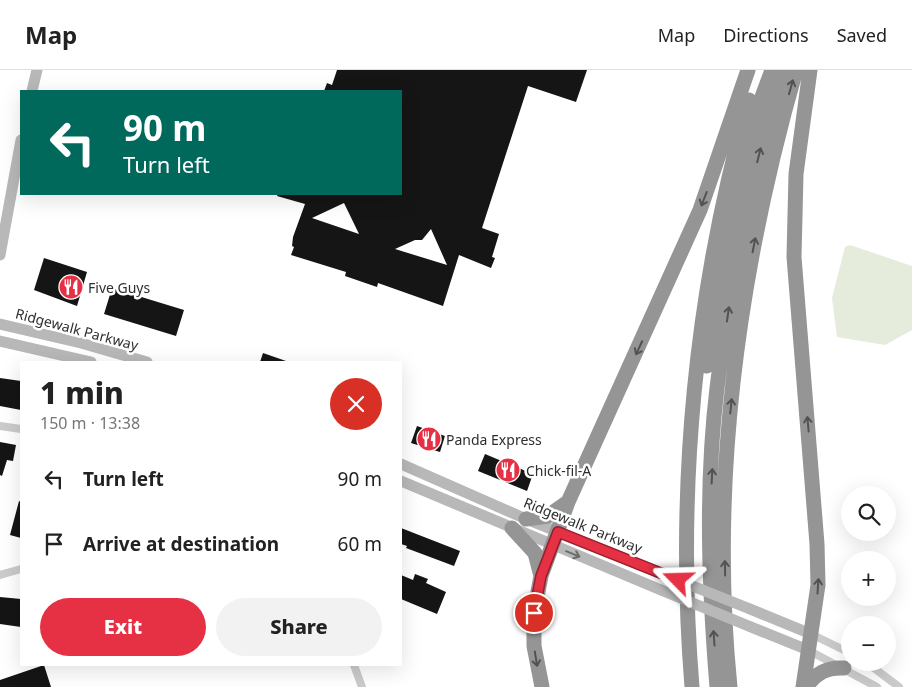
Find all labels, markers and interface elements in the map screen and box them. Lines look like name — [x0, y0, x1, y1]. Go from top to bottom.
text: Map — [25, 18, 77, 51]
text: Map — [658, 23, 695, 47]
text: Directions — [723, 23, 809, 47]
text: Saved — [837, 23, 887, 47]
one-way arrow — [787, 80, 797, 96]
text: 90 m — [123, 104, 206, 151]
icon: left — [40, 110, 105, 175]
one-way arrow — [755, 148, 765, 164]
text: Turn left — [123, 149, 210, 179]
one-way arrow — [699, 191, 708, 206]
one-way arrow — [749, 238, 759, 254]
restaurant icon: Five Guys — [58, 274, 84, 300]
place label: Five Guys — [88, 278, 151, 297]
street label: Ridgewalk Parkway — [14, 303, 141, 355]
one-way arrow — [723, 307, 733, 323]
one-way arrow — [633, 340, 643, 355]
text: 1 min — [40, 372, 124, 413]
button: close — [330, 378, 382, 430]
one-way arrow — [726, 398, 736, 414]
text: 150 m · 13:38 — [40, 412, 140, 434]
one-way arrow — [803, 416, 812, 432]
restaurant icon: Panda Express — [416, 426, 442, 452]
place label: Panda Express — [446, 430, 542, 449]
restaurant icon: Chick-fil-A — [495, 457, 521, 483]
place label: Chick-fil-A — [526, 461, 591, 480]
icon: left — [40, 465, 68, 493]
text: Turn left — [83, 466, 164, 492]
text: 90 m — [338, 466, 382, 492]
one-way arrow — [707, 468, 716, 484]
map controls — [841, 486, 896, 671]
button: search — [841, 486, 896, 541]
street label: Ridgewalk Parkway — [521, 493, 646, 558]
icon: arrive — [40, 530, 68, 558]
text: Arrive at destination — [83, 531, 279, 557]
text: 60 m — [338, 531, 382, 557]
one-way arrow — [565, 550, 580, 559]
button: + — [841, 551, 896, 606]
position arrow — [651, 553, 703, 605]
one-way arrow — [720, 561, 729, 577]
one-way arrow — [813, 578, 822, 594]
pin — [513, 592, 555, 634]
button: Exit — [40, 598, 206, 656]
button: Share — [216, 598, 382, 656]
icon: arrive — [520, 599, 548, 627]
button: − — [841, 616, 896, 671]
one-way arrow — [709, 631, 718, 647]
one-way arrow — [532, 651, 542, 667]

